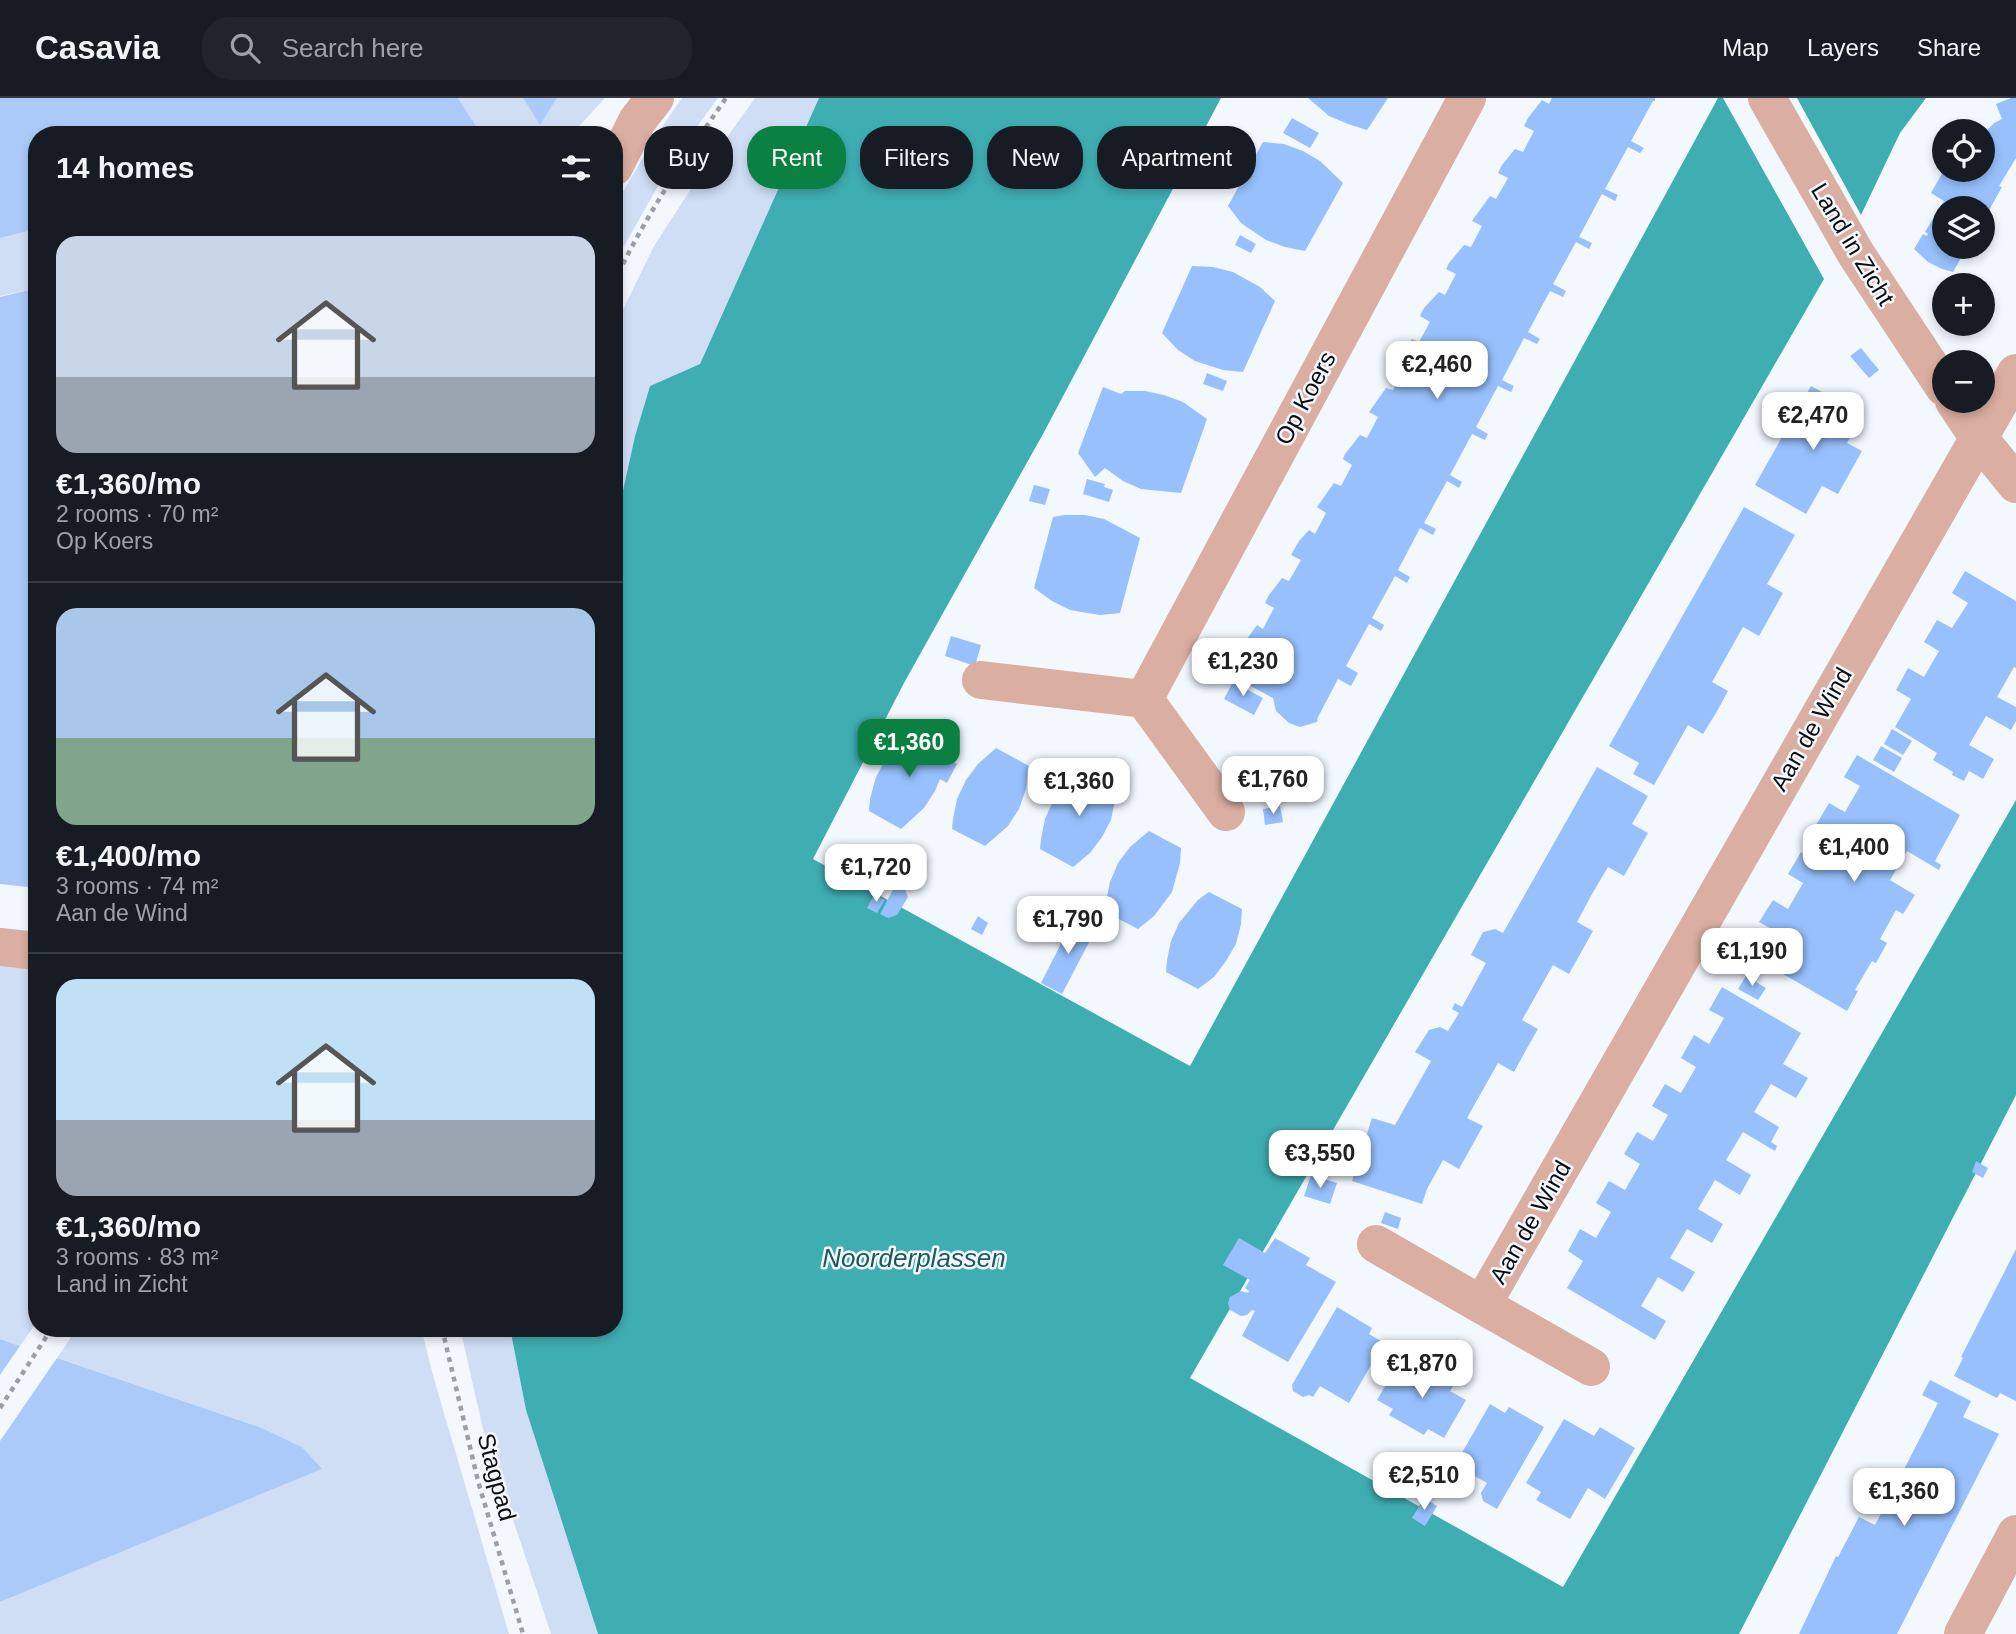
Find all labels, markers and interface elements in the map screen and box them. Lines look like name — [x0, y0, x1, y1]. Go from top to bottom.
search box — [202, 17, 692, 80]
text: Casavia — [35, 29, 160, 66]
icon: search — [226, 29, 264, 67]
text: Search here — [282, 33, 423, 63]
text: Map — [1722, 34, 1769, 61]
text: Layers — [1807, 34, 1879, 61]
text: Share — [1917, 34, 1981, 61]
map controls — [1932, 119, 1995, 413]
button: locate — [1932, 119, 1995, 182]
chip: Buy — [644, 126, 733, 189]
chip: Rent — [747, 126, 846, 189]
chip: Filters — [860, 126, 973, 189]
chip: New — [987, 126, 1083, 189]
chip: Apartment — [1097, 126, 1256, 189]
icon: filters — [557, 149, 595, 187]
text: 14 homes — [56, 151, 194, 184]
street label: Land in Zicht — [1806, 178, 1900, 310]
button: layers — [1932, 196, 1995, 259]
button: + — [1932, 273, 1995, 336]
icon: home — [263, 282, 389, 408]
pin: €2,460 — [1380, 342, 1494, 401]
street label: Op Koers — [1269, 347, 1341, 449]
button: − — [1932, 350, 1995, 413]
text: €2,460 — [1402, 351, 1472, 377]
pin: €2,470 — [1756, 392, 1870, 452]
text: €2,470 — [1778, 402, 1848, 428]
text: €1,360/mo — [56, 467, 201, 500]
text: 2 rooms · 70 m² — [56, 501, 218, 527]
text: Op Koers — [56, 528, 153, 554]
pin: €1,230 — [1186, 638, 1300, 698]
text: €1,230 — [1208, 648, 1278, 674]
icon: home — [263, 654, 389, 780]
street label: Aan de Wind — [1765, 663, 1857, 795]
pin: €1,360 — [852, 720, 966, 779]
text: €1,360 — [874, 729, 944, 755]
pin: €1,760 — [1216, 756, 1330, 816]
pin: €1,360 — [1022, 758, 1136, 818]
text: €1,760 — [1238, 766, 1308, 792]
text: €1,360 — [1044, 768, 1114, 794]
pin: €1,400 — [1797, 824, 1911, 884]
text: €1,400 — [1819, 834, 1889, 860]
text: €1,400/mo — [56, 839, 201, 872]
pin: €1,720 — [819, 844, 933, 904]
text: €1,720 — [841, 854, 911, 880]
text: 3 rooms · 74 m² — [56, 873, 218, 899]
pin: €1,790 — [1011, 896, 1125, 956]
text: Aan de Wind — [56, 900, 188, 926]
text: €1,790 — [1033, 906, 1103, 932]
pin: €1,190 — [1695, 928, 1809, 988]
text: €1,190 — [1717, 938, 1787, 964]
icon: home — [263, 1025, 389, 1151]
pin: €3,550 — [1263, 1130, 1377, 1190]
text: €3,550 — [1285, 1140, 1355, 1166]
street label: Aan de Wind — [1484, 1156, 1576, 1288]
text: €1,360/mo — [56, 1210, 201, 1243]
water label: Noorderplassen — [822, 1243, 1006, 1273]
text: 3 rooms · 83 m² — [56, 1244, 218, 1270]
text: Land in Zicht — [56, 1271, 188, 1297]
pin: €1,870 — [1365, 1340, 1479, 1400]
text: €1,870 — [1387, 1350, 1457, 1376]
street label: Stagpad — [472, 1430, 522, 1524]
pin: €2,510 — [1367, 1452, 1481, 1512]
text: €2,510 — [1389, 1462, 1459, 1488]
pin: €1,360 — [1847, 1468, 1961, 1528]
text: €1,360 — [1869, 1478, 1939, 1504]

